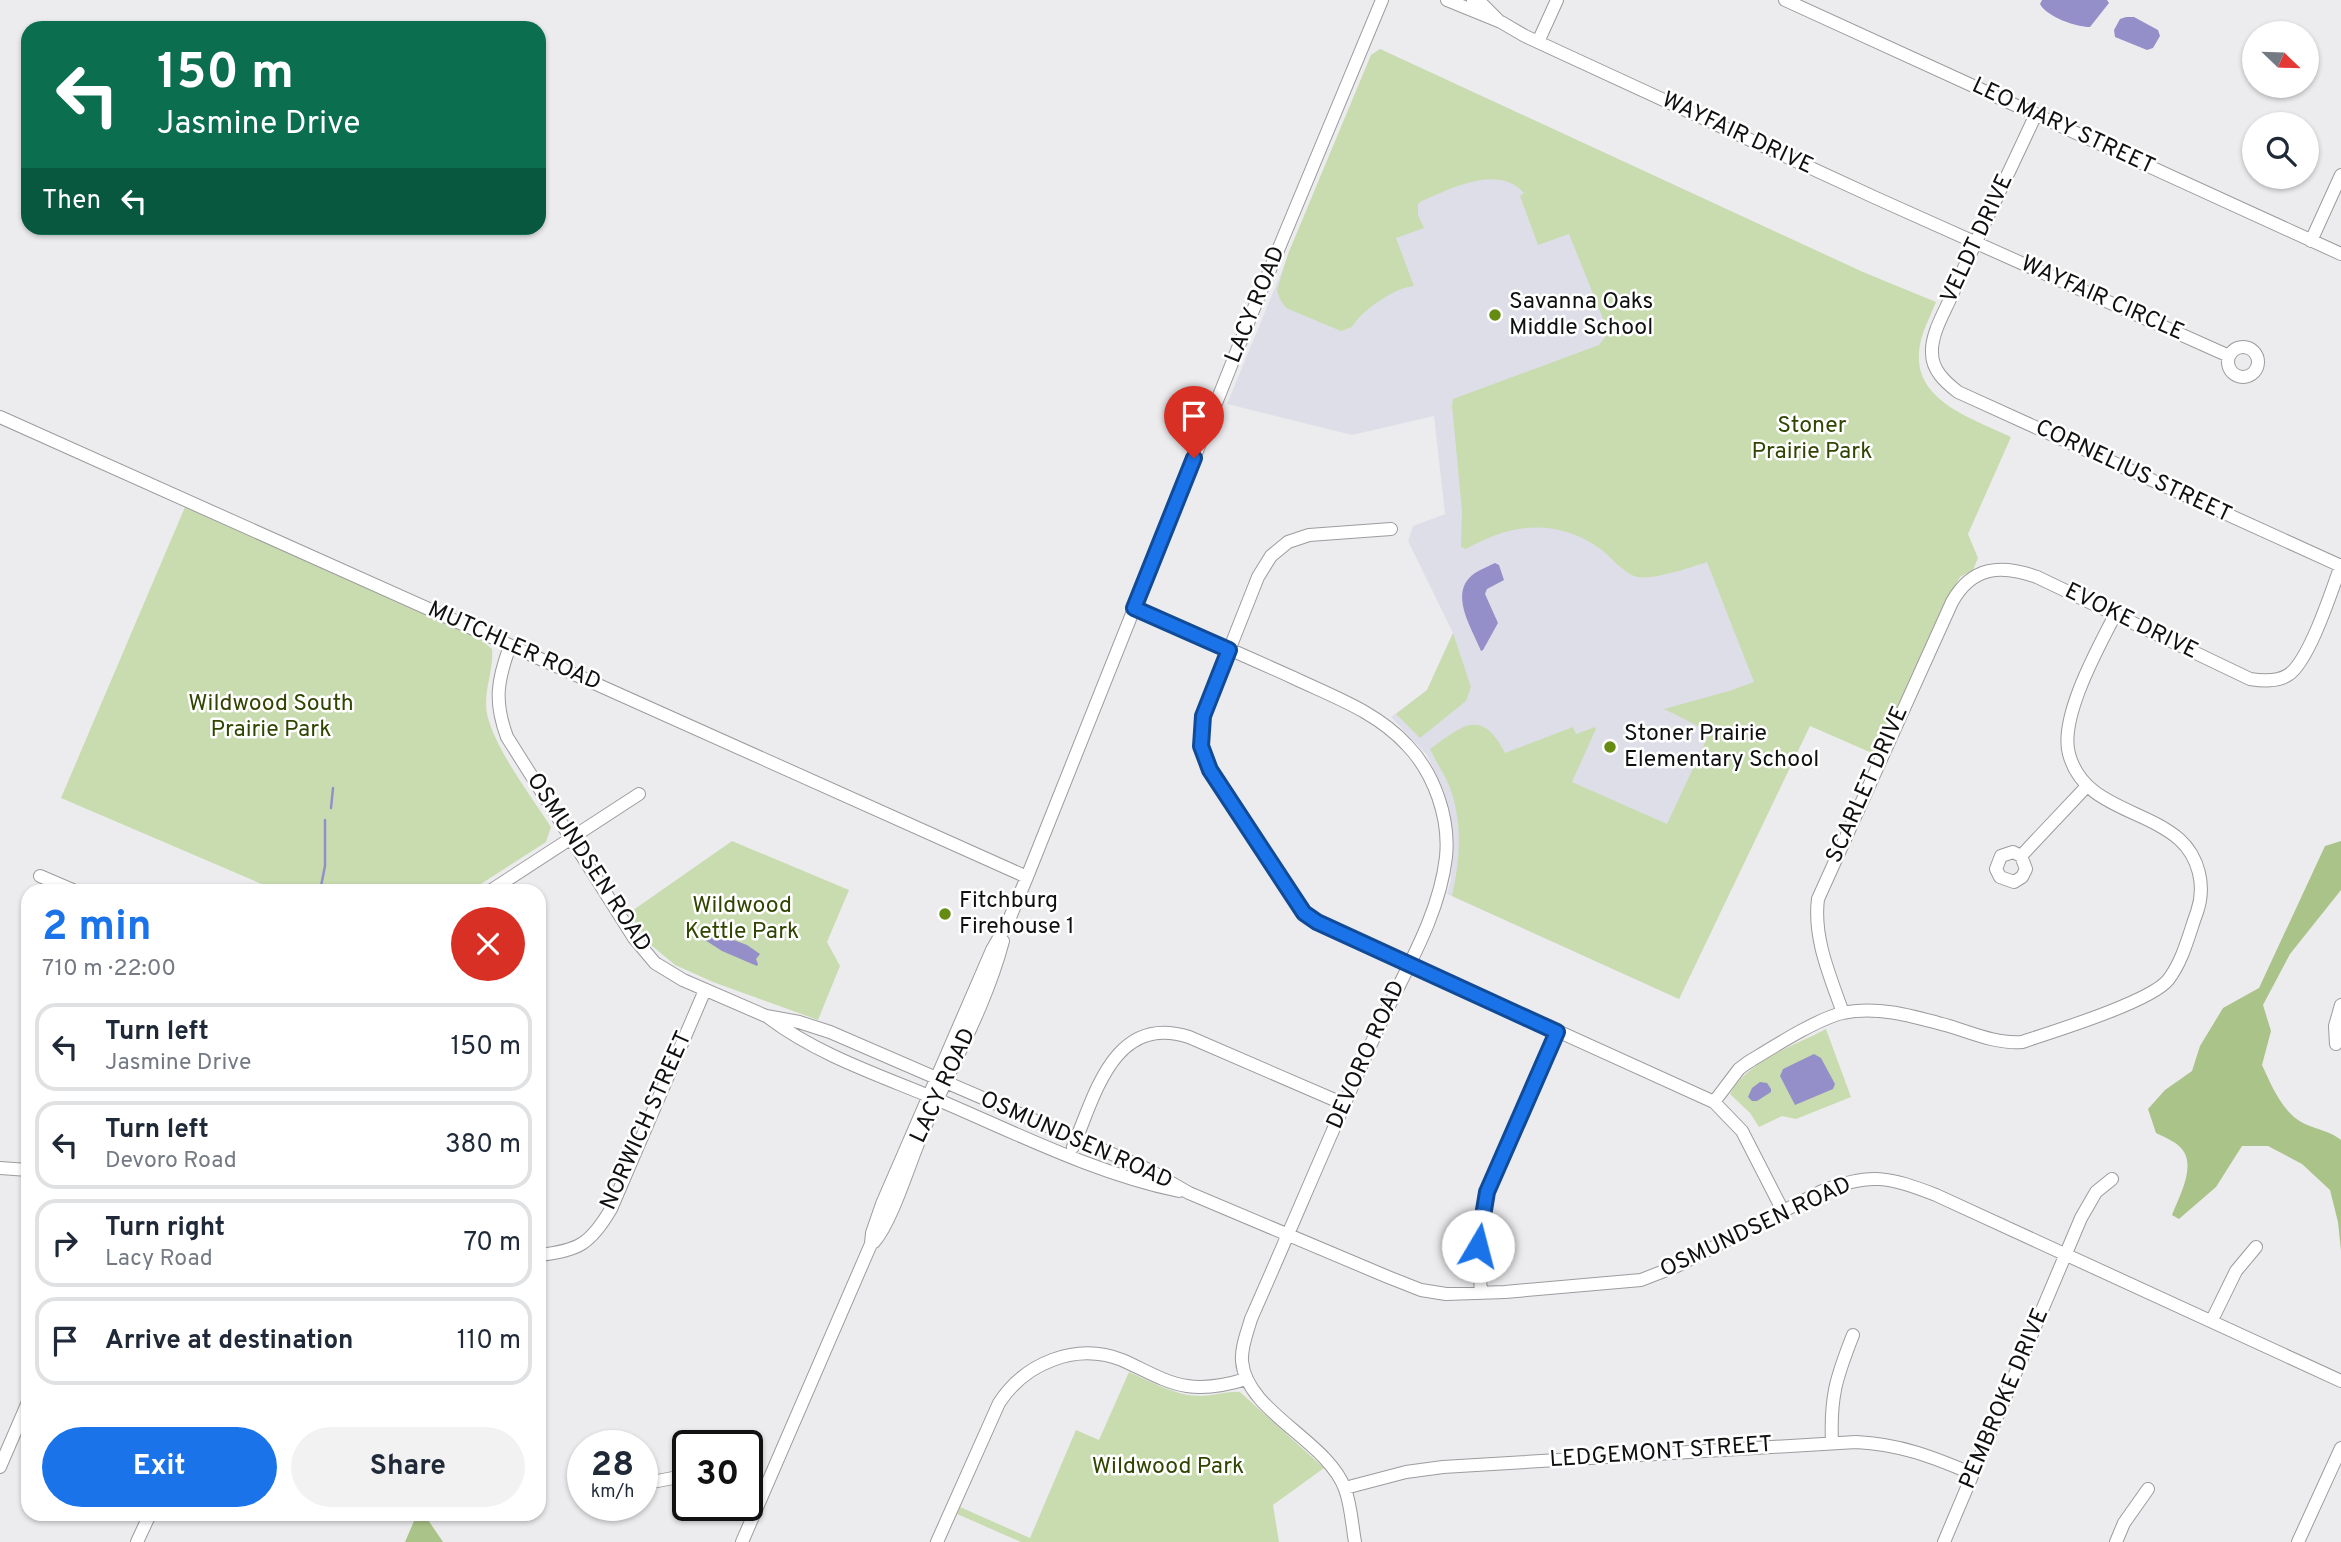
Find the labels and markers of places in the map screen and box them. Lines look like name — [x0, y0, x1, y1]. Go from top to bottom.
place label: Savanna Oaks Middle School — [1509, 288, 1653, 343]
marker: Savanna Oaks Middle School — [1487, 307, 1503, 323]
pin — [1164, 386, 1224, 458]
place label: Stoner Prairie Elementary School — [1624, 720, 1819, 775]
marker: Stoner Prairie Elementary School — [1602, 739, 1618, 755]
place label: Fitchburg Firehouse 1 — [959, 887, 1075, 942]
marker: Fitchburg Firehouse 1 — [937, 906, 953, 922]

